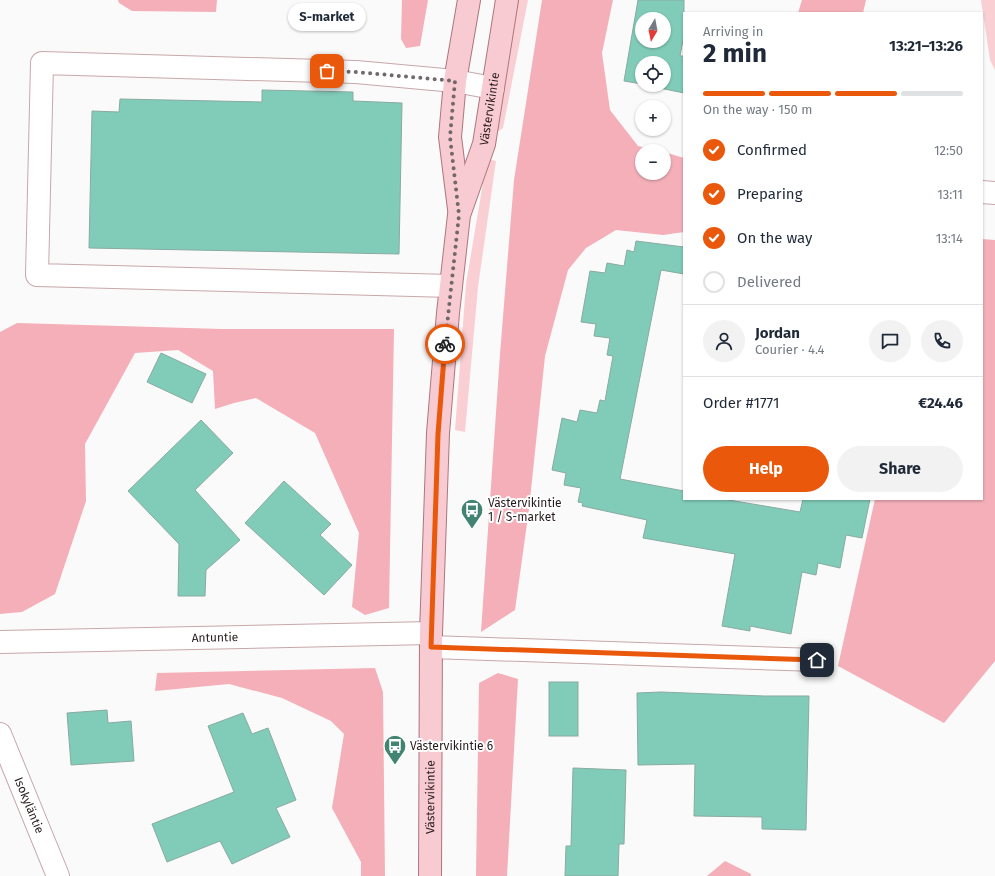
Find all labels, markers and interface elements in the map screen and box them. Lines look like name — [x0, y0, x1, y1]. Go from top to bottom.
callout: S-market — [288, 3, 366, 31]
text: S-market — [299, 9, 355, 24]
north arrow — [635, 12, 671, 48]
map controls — [635, 12, 671, 180]
text: Arriving in — [703, 24, 763, 39]
text: 13:21–13:26 — [889, 37, 963, 55]
text: 2 min — [703, 38, 767, 69]
pin — [310, 54, 344, 88]
button: locate — [635, 56, 671, 92]
icon: bag — [316, 60, 338, 82]
street label: Västervikintie — [477, 71, 502, 146]
button: + — [635, 100, 671, 136]
text: On the way · 150 m — [703, 102, 812, 117]
icon: check — [703, 139, 725, 161]
text: Confirmed — [737, 141, 807, 159]
text: 12:50 — [934, 143, 963, 158]
button: − — [635, 144, 671, 180]
icon: check — [703, 183, 725, 205]
text: Preparing — [737, 185, 802, 203]
text: 13:11 — [937, 187, 963, 202]
icon: check — [703, 227, 725, 249]
text: On the way — [737, 229, 812, 247]
text: 13:14 — [936, 231, 963, 246]
text: Delivered — [737, 273, 801, 291]
button: person — [703, 320, 745, 362]
button: chat — [869, 320, 911, 362]
button: phone — [921, 320, 963, 362]
courier — [425, 324, 465, 364]
text: Jordan — [755, 324, 800, 342]
icon: bike — [434, 333, 456, 355]
text: Courier · 4.4 — [755, 342, 825, 357]
text: Order #1771 — [703, 394, 779, 412]
text: €24.46 — [918, 394, 963, 412]
button: Help — [703, 446, 829, 492]
button: Share — [837, 446, 963, 492]
place label: Västervikintie 1 / S-market — [488, 496, 562, 524]
bus stop icon: Västervikintie 1 / S-market — [459, 497, 485, 530]
street label: Antuntie — [192, 630, 238, 645]
pin — [800, 643, 834, 677]
icon: home — [806, 649, 828, 671]
bus stop icon: Västervikintie 6 — [382, 733, 408, 766]
place label: Västervikintie 6 — [410, 739, 493, 753]
street label: Västervikintie — [423, 760, 437, 834]
street label: Isokyläntie — [11, 775, 47, 836]

